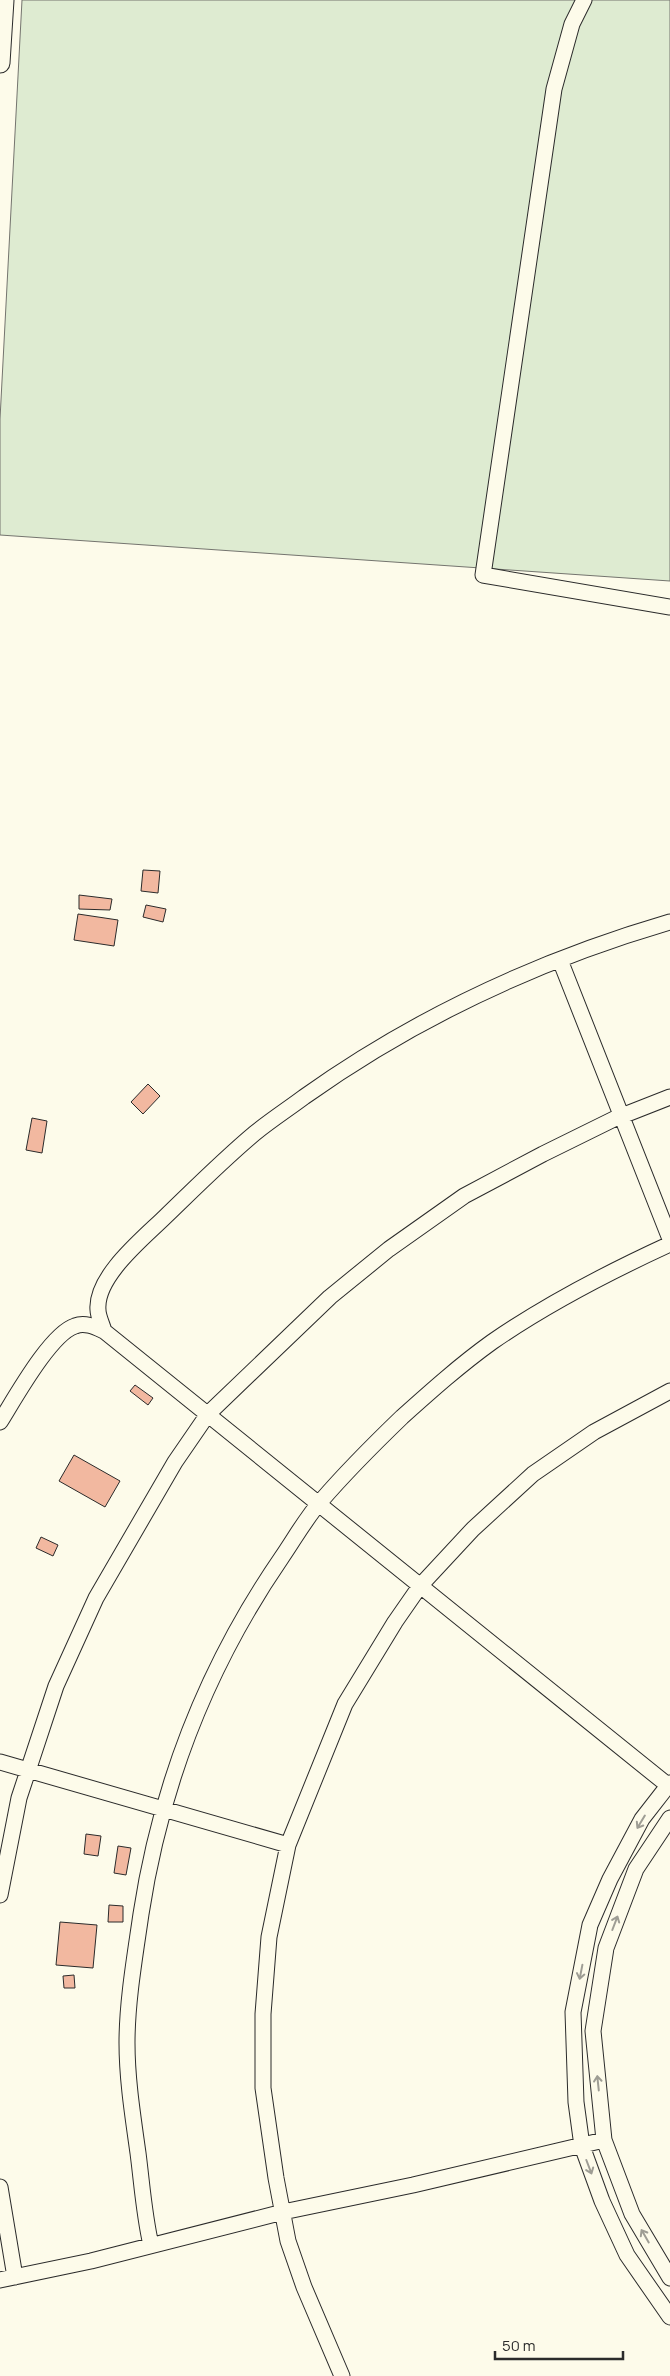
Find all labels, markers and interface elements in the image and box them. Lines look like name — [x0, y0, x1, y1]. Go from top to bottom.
one-way arrow — [635, 1815, 645, 1829]
one-way arrow — [611, 1916, 620, 1932]
one-way arrow — [575, 1963, 585, 1979]
one-way arrow — [593, 2075, 603, 2091]
one-way arrow — [586, 2159, 595, 2174]
one-way arrow — [640, 2230, 650, 2244]
scale bar — [495, 2328, 622, 2360]
text: 50 m — [502, 2335, 536, 2356]

